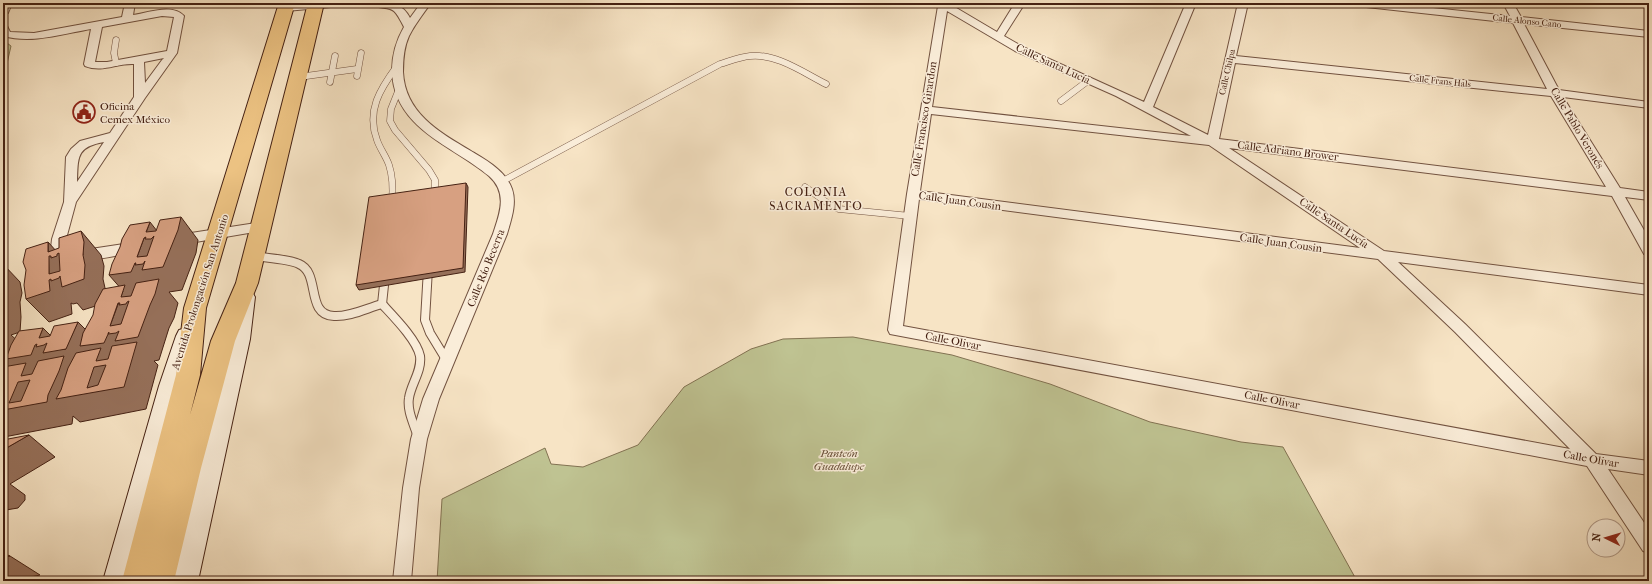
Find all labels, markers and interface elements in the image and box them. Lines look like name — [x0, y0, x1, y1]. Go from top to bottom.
street label: Calle Alonso Cano — [1492, 12, 1562, 30]
street label: Calle Santa Lucía — [1014, 41, 1093, 87]
street label: Calle Chilpa — [1217, 47, 1237, 96]
street label: Calle Francisco Girardon — [908, 60, 940, 178]
street label: Calle Frans Hals — [1409, 73, 1472, 89]
street label: Calle Pablo Veronés — [1548, 85, 1606, 171]
public building icon: Oficina Cemex México — [71, 99, 97, 125]
place label: Oficina Cemex México — [100, 100, 170, 126]
street label: Calle Adriano Brower — [1237, 138, 1340, 164]
district label: COLONIA SACRAMENTO — [769, 185, 863, 213]
street label: Calle Juan Cousin — [918, 189, 1003, 213]
street label: Calle Santa Lucía — [1297, 195, 1372, 251]
street label: Avenida Prolongación San Antonio — [168, 212, 231, 372]
street label: Calle Río Becerra — [464, 226, 508, 309]
street label: Calle Juan Cousin — [1239, 231, 1324, 255]
street label: Calle Olivar — [924, 329, 982, 353]
street label: Calle Olivar — [1243, 388, 1301, 412]
park label: Panteón Guadalupe — [814, 447, 865, 473]
street label: Calle Olivar — [1562, 448, 1620, 470]
north arrow — [1586, 518, 1626, 558]
text: N — [1590, 532, 1603, 542]

